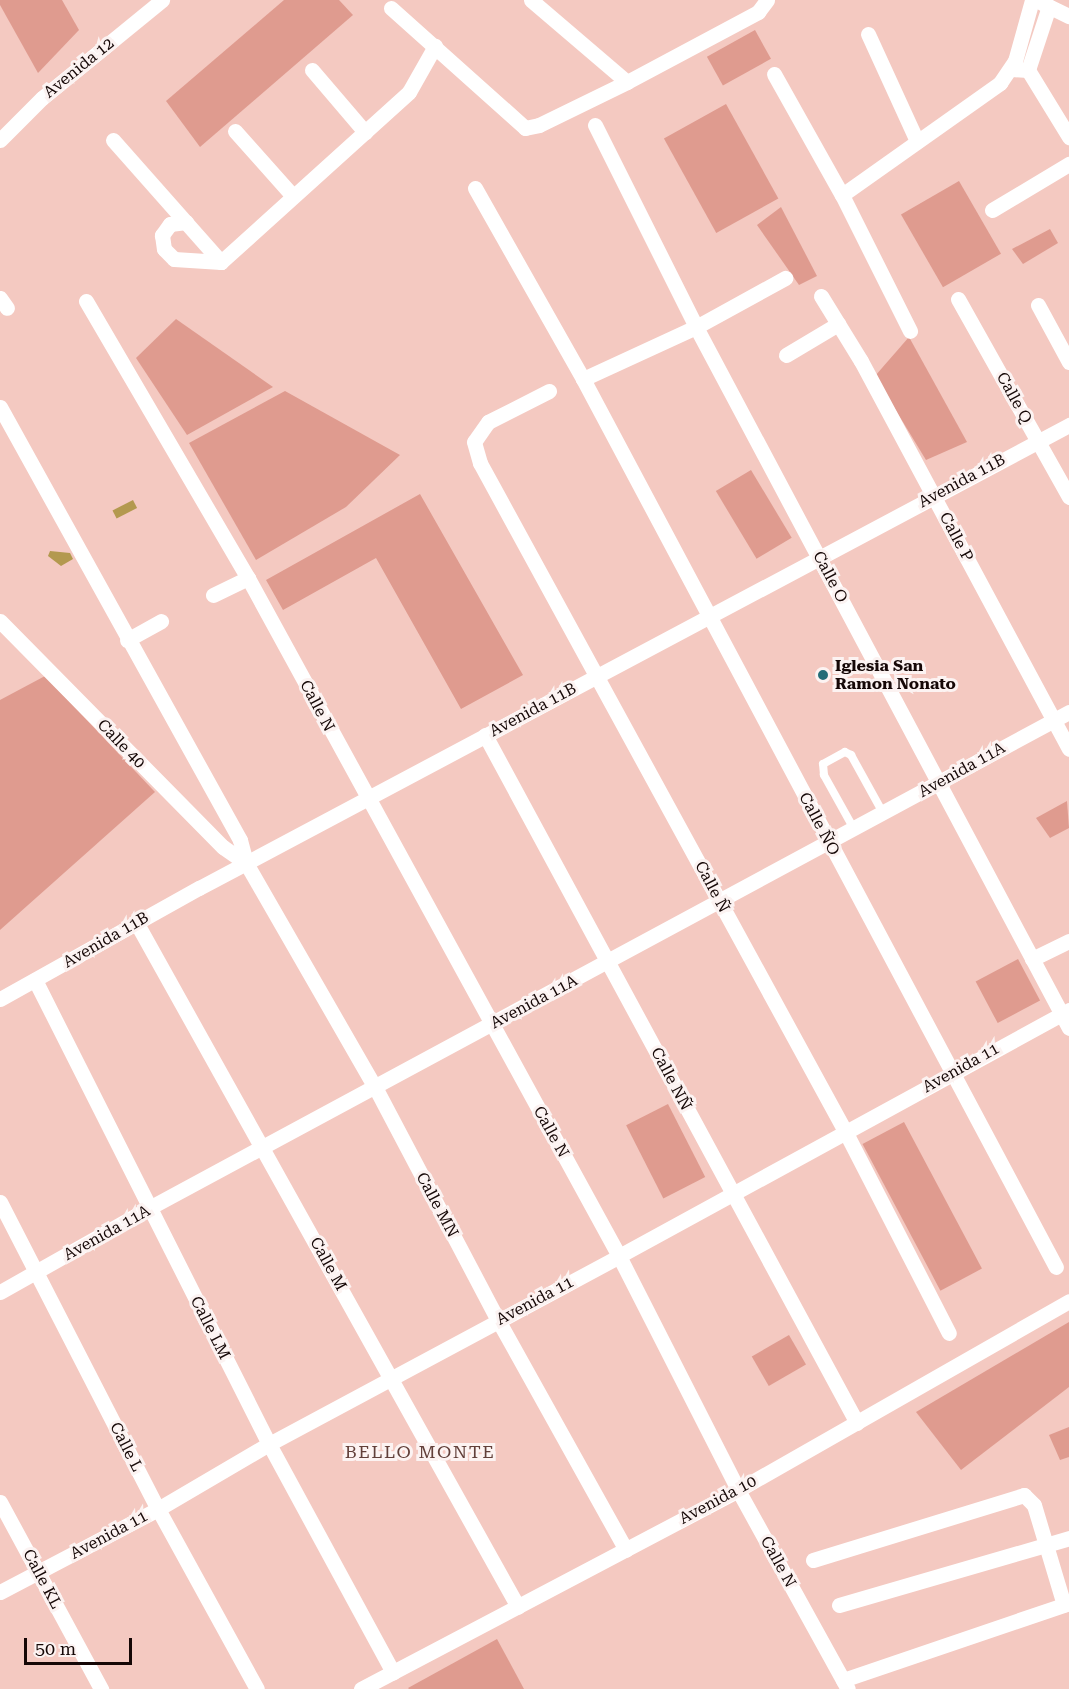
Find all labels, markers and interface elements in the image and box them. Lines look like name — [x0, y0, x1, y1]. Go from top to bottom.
street label: Avenida 12 — [40, 34, 118, 102]
street label: Calle Q — [992, 369, 1036, 427]
street label: Avenida 11B — [915, 450, 1009, 512]
street label: Calle P — [935, 509, 977, 565]
street label: Calle O — [808, 548, 852, 606]
place label: Iglesia San Ramon Nonato — [835, 656, 956, 694]
marker: Iglesia San Ramon Nonato — [816, 668, 830, 682]
street label: Calle N — [295, 677, 339, 735]
street label: Avenida 11B — [486, 679, 580, 741]
street label: Calle 40 — [93, 715, 149, 773]
street label: Avenida 11A — [915, 738, 1009, 802]
street label: Calle ÑO — [794, 789, 844, 859]
street label: Calle Ñ — [690, 858, 734, 916]
street label: Avenida 11B — [60, 908, 152, 972]
street label: Avenida 11A — [487, 971, 581, 1033]
street label: Avenida 11 — [919, 1039, 1003, 1097]
street label: Calle NÑ — [646, 1044, 696, 1114]
street label: Calle N — [529, 1103, 573, 1161]
street label: Calle MN — [412, 1169, 462, 1241]
street label: Avenida 11A — [60, 1201, 154, 1265]
street label: Calle M — [306, 1234, 350, 1294]
street label: Avenida 11 — [493, 1273, 577, 1329]
street label: Calle LM — [186, 1293, 234, 1363]
street label: Calle L — [105, 1419, 147, 1475]
district label: BELLO MONTE — [345, 1441, 495, 1463]
street label: Avenida 10 — [676, 1472, 760, 1528]
street label: Avenida 11 — [67, 1507, 151, 1563]
street label: Calle N — [756, 1533, 800, 1591]
street label: Calle KL — [18, 1546, 66, 1612]
scale bar — [27, 1626, 135, 1664]
text: 50 m — [35, 1638, 76, 1659]

